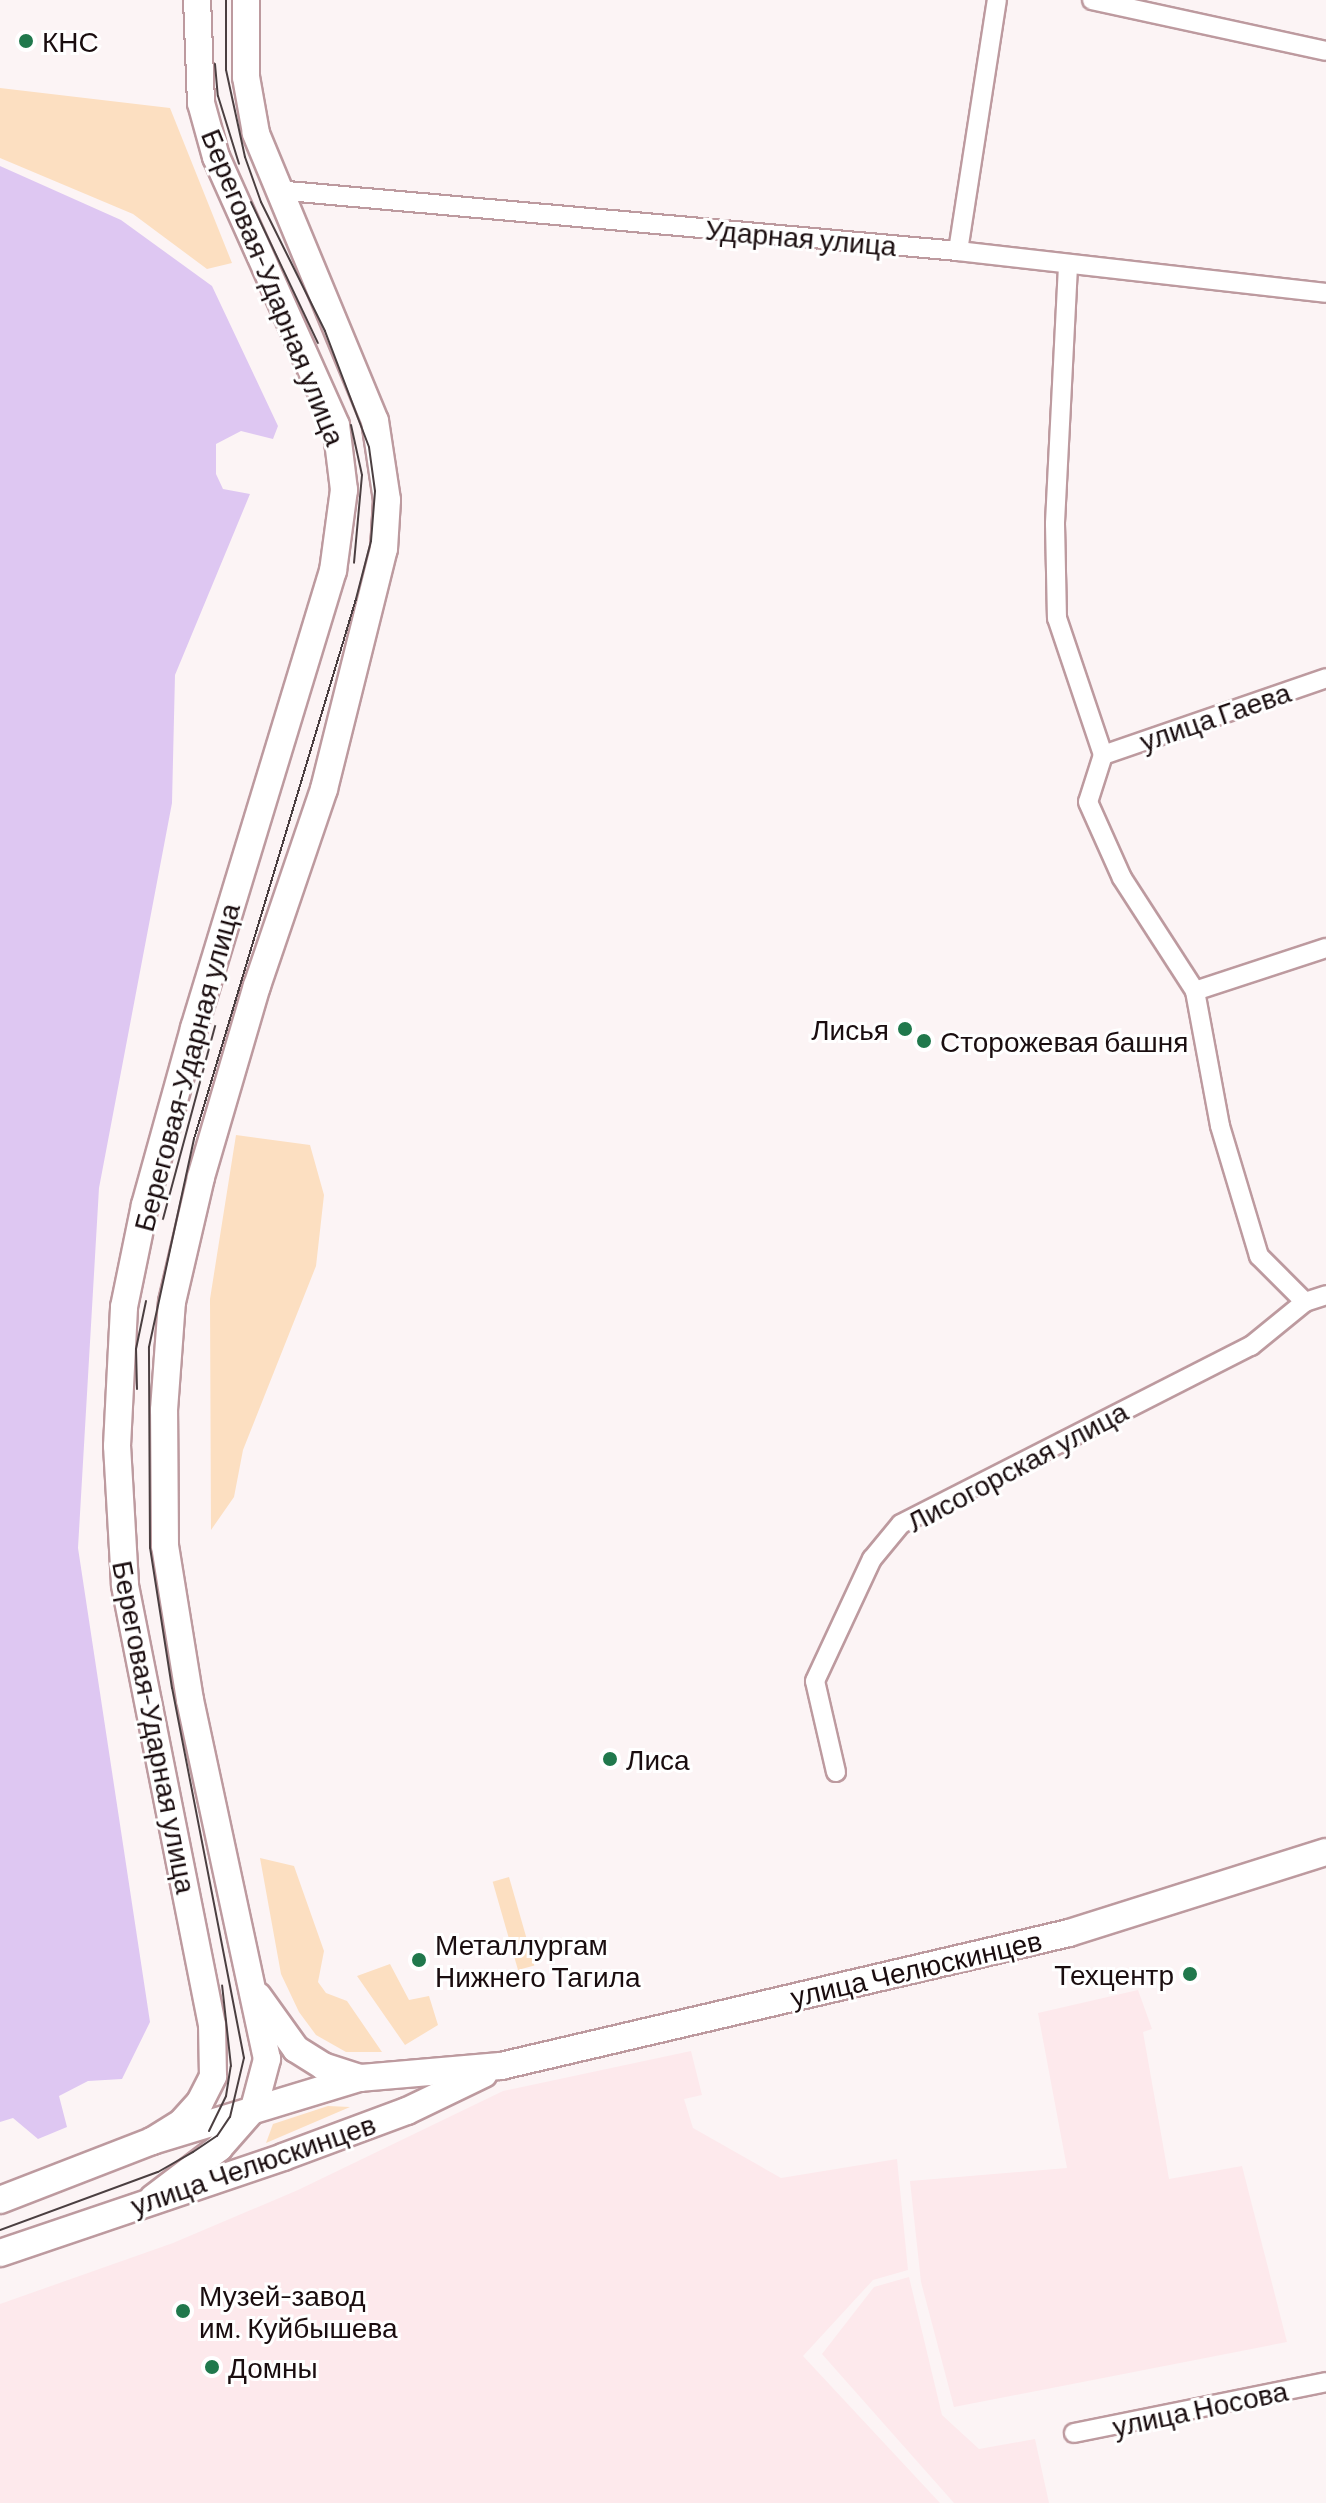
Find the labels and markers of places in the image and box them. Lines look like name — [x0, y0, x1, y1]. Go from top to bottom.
place label: КНС — [42, 24, 99, 58]
marker: КНС — [17, 32, 35, 50]
place label: Лисья — [811, 1012, 889, 1046]
marker: Лисья — [896, 1020, 914, 1038]
place label: Сторожевая башня — [940, 1024, 1188, 1058]
marker: Сторожевая башня — [915, 1032, 933, 1050]
place label: Лиса — [626, 1742, 690, 1776]
marker: Лиса — [601, 1750, 619, 1768]
place label: Металлургам Нижнего Тагила — [435, 1927, 641, 1993]
marker: Металлургам Нижнего Тагила — [410, 1951, 428, 1969]
place label: Техцентр — [1054, 1957, 1174, 1991]
marker: Техцентр — [1181, 1965, 1199, 1983]
place label: Музей-завод им. Куйбышева — [199, 2278, 398, 2344]
marker: Музей-завод им. Куйбышева — [174, 2302, 192, 2320]
place label: Домны — [228, 2350, 318, 2384]
marker: Домны — [203, 2358, 221, 2376]

